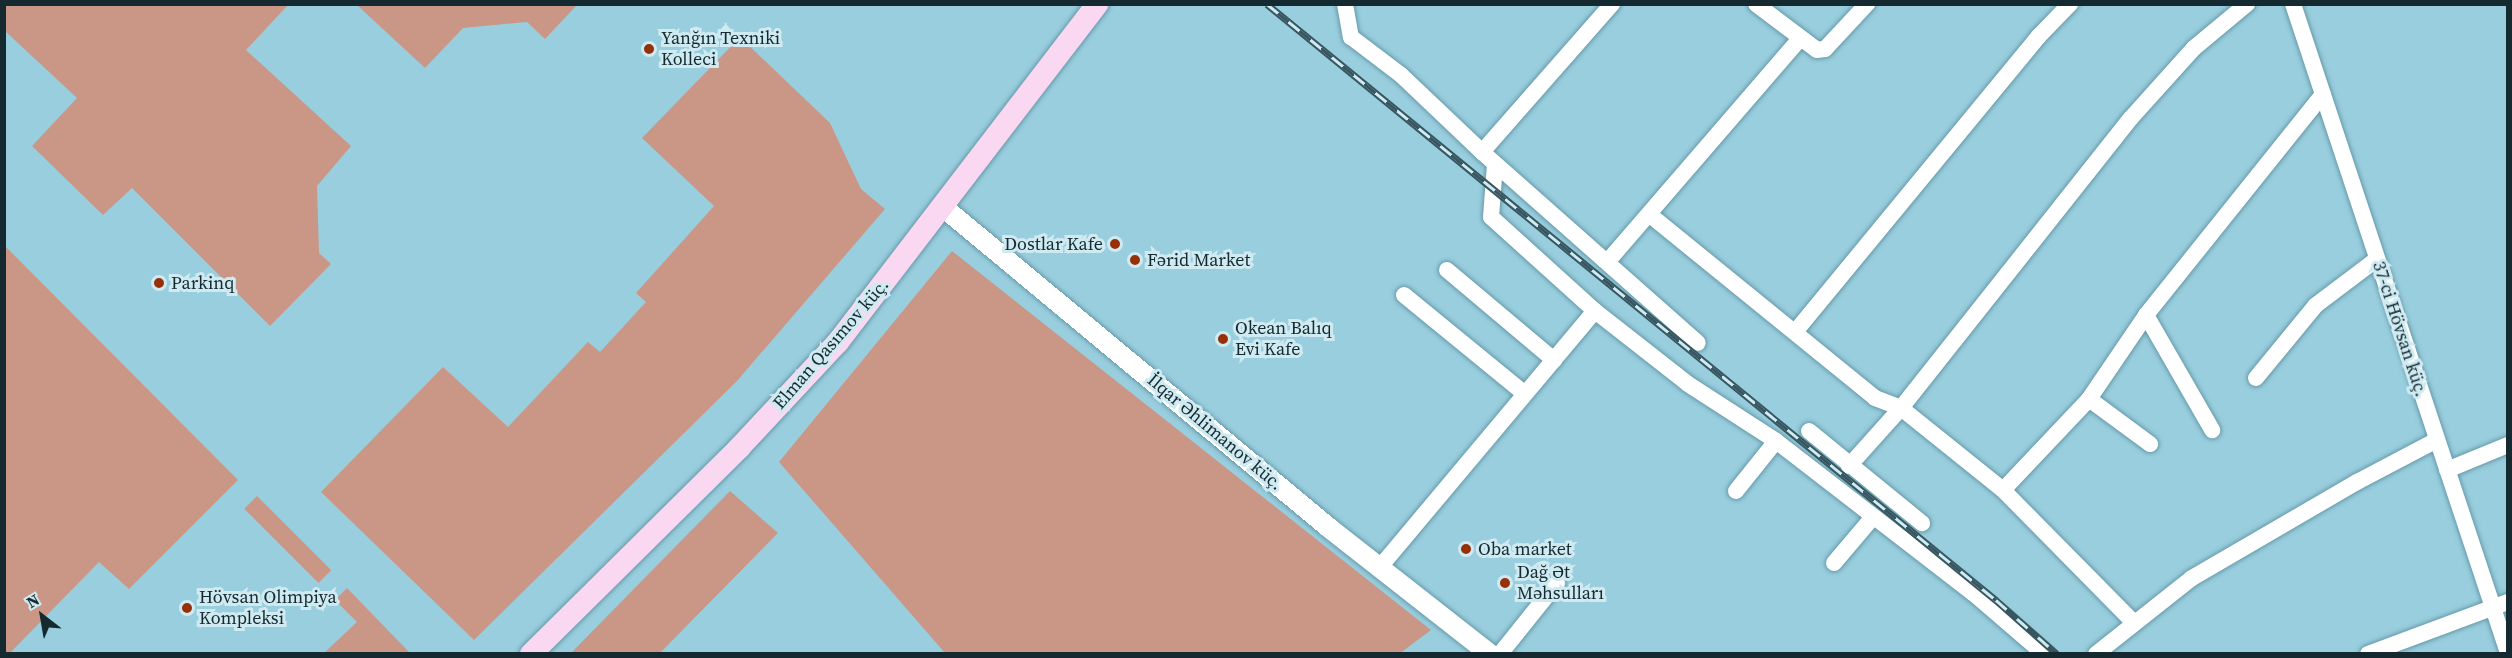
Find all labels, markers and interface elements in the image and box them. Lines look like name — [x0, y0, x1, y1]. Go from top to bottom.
place label: Yanğın Texniki Kolleci — [661, 28, 780, 70]
marker: Yanğın Texniki Kolleci — [642, 42, 656, 56]
place label: Dostlar Kafe — [1004, 233, 1103, 255]
marker: Dostlar Kafe — [1108, 237, 1122, 251]
place label: Fərid Market — [1147, 249, 1250, 271]
marker: Fərid Market — [1128, 253, 1142, 267]
street label: 37-ci Hövsan küç. — [2368, 259, 2432, 399]
place label: Parkinq — [171, 272, 234, 294]
street label: Elman Qasımov küç. — [769, 274, 893, 414]
marker: Parkinq — [152, 276, 166, 290]
place label: Okean Balıq Evi Kafe — [1235, 318, 1332, 360]
marker: Okean Balıq Evi Kafe — [1216, 332, 1230, 346]
street label: İlqar Əhlimanov küç. — [1143, 369, 1287, 495]
place label: Oba market — [1478, 538, 1572, 560]
marker: Oba market — [1459, 542, 1473, 556]
place label: Dağ Ət Məhsulları — [1517, 562, 1604, 604]
marker: Dağ Ət Məhsulları — [1498, 576, 1512, 590]
north arrow — [12, 586, 72, 646]
place label: Hövsan Olimpiya Kompleksi — [199, 587, 337, 630]
text: N — [22, 588, 43, 613]
marker: Hövsan Olimpiya Kompleksi — [180, 601, 194, 615]

